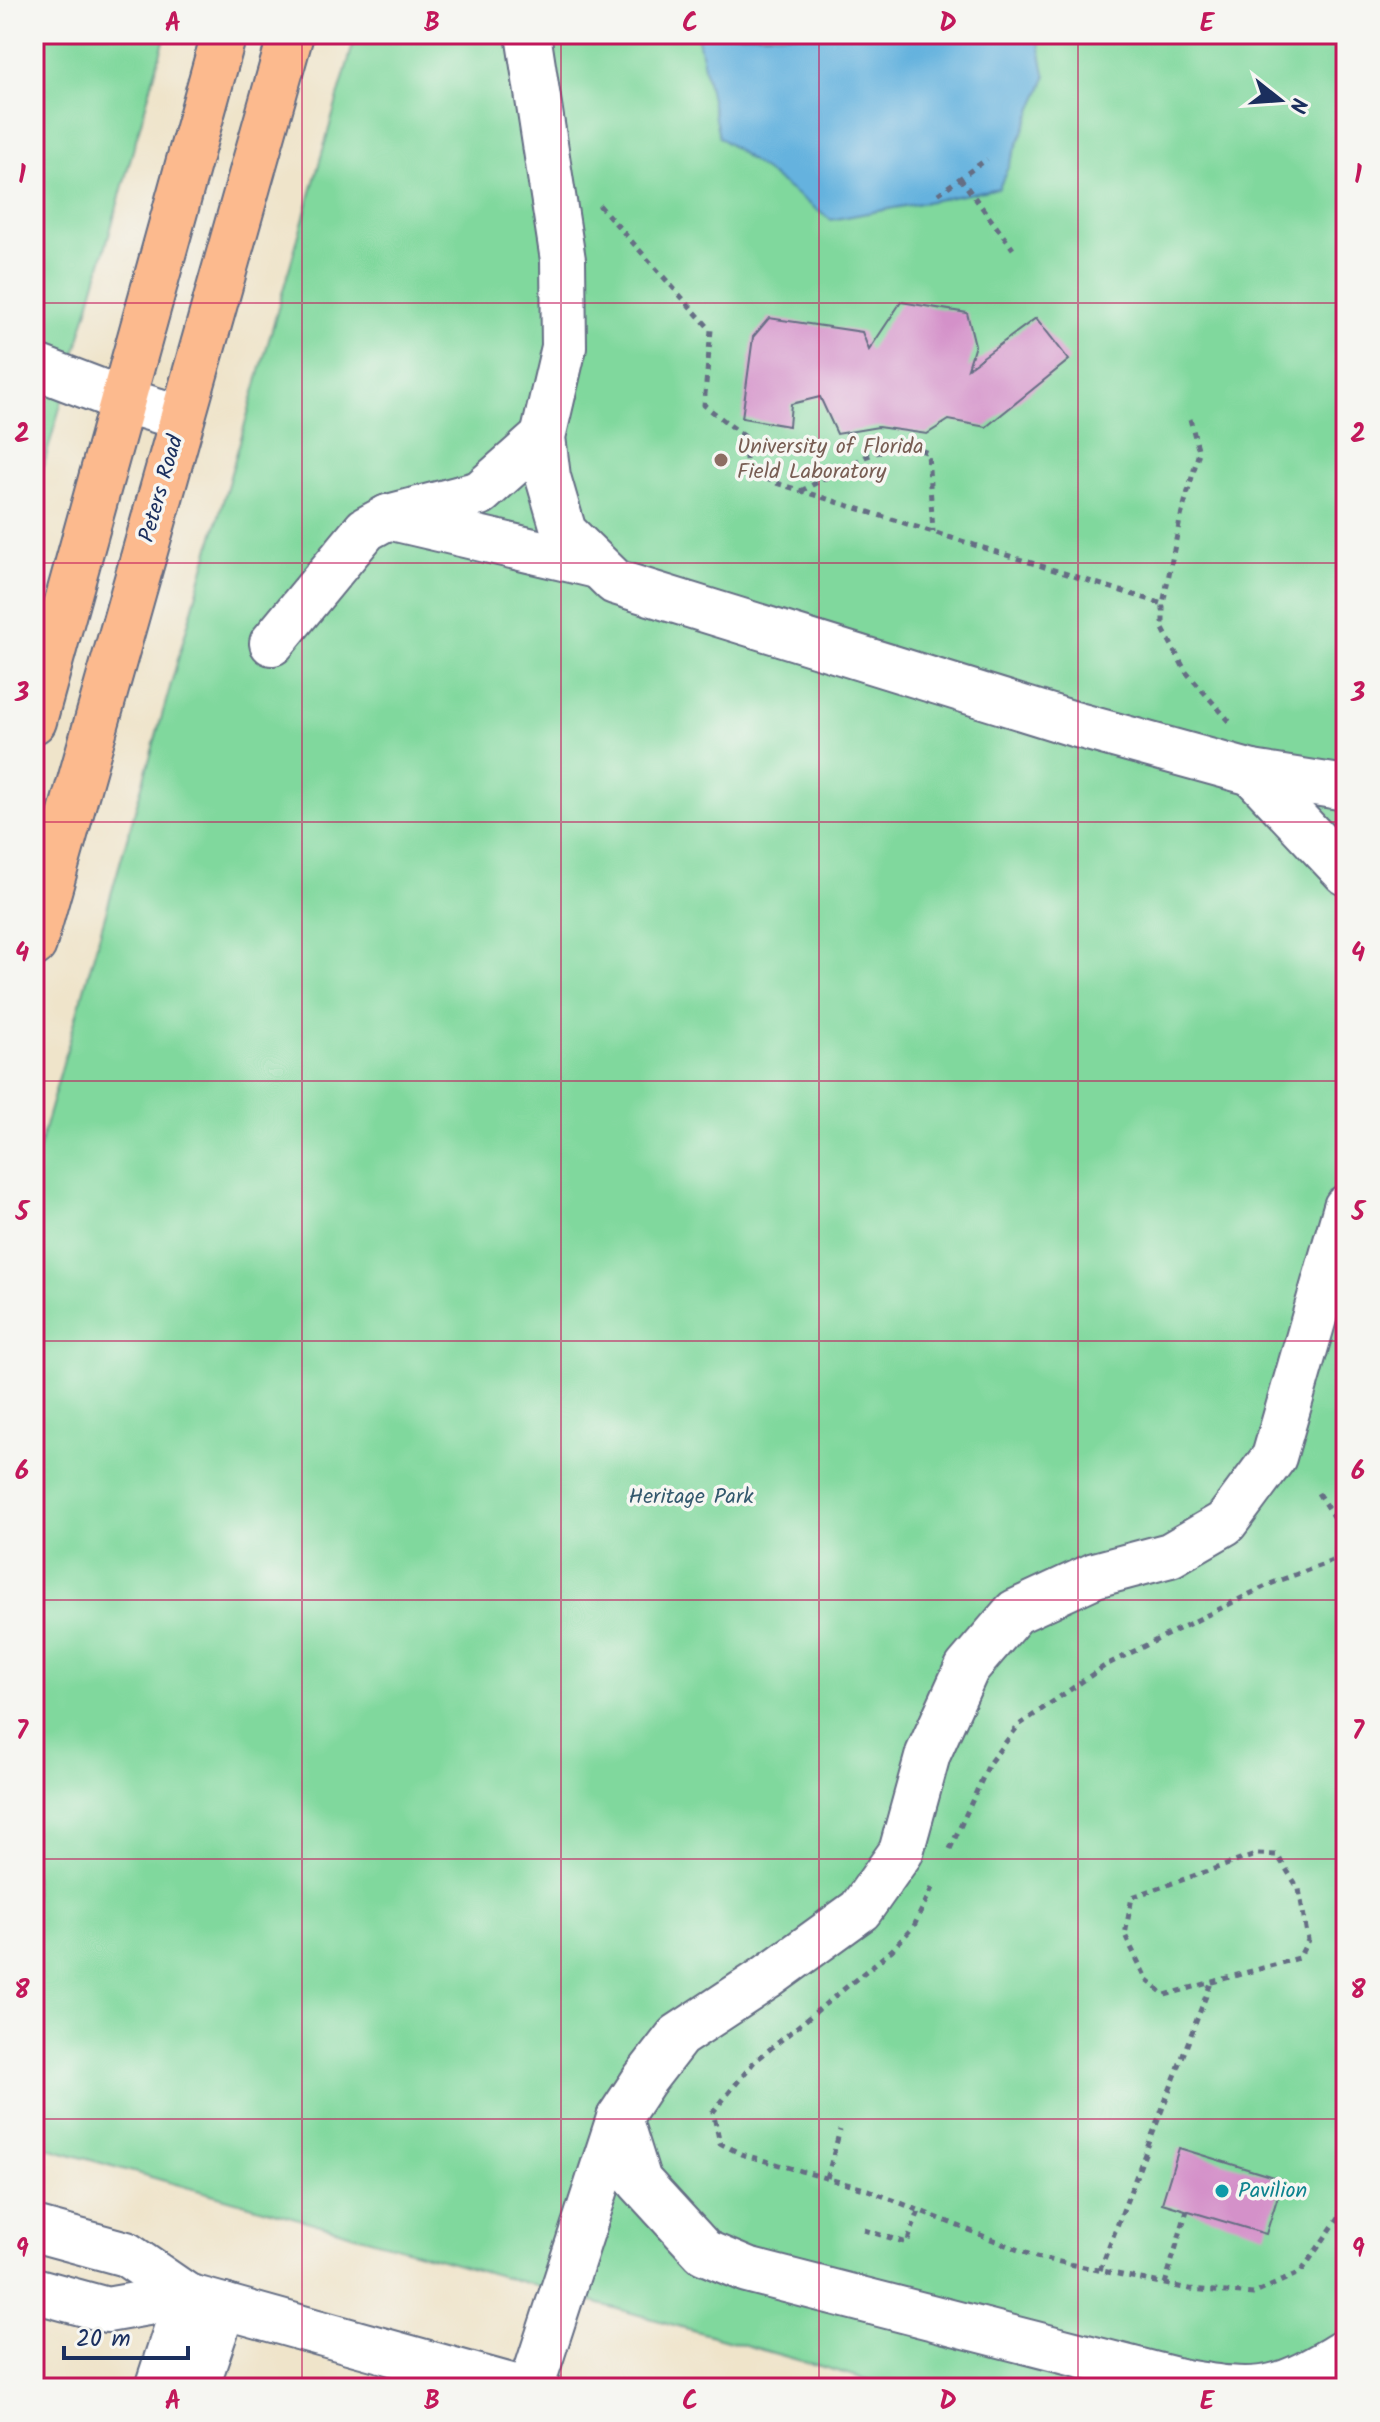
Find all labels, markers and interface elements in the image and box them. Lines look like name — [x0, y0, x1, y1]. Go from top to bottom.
text: A — [165, 3, 181, 45]
text: B — [424, 3, 440, 45]
text: C — [682, 3, 698, 45]
text: D — [939, 3, 957, 45]
text: E — [1200, 3, 1216, 45]
north arrow — [1240, 60, 1320, 140]
text: N — [1278, 93, 1316, 117]
text: 1 — [18, 155, 26, 197]
text: 1 — [1354, 155, 1362, 197]
text: 2 — [14, 414, 30, 456]
text: 2 — [1350, 414, 1366, 456]
street label: Peters Road — [130, 430, 194, 547]
place label: University of Florida Field Laboratory — [737, 430, 924, 490]
marker: University of Florida Field Laboratory — [712, 451, 730, 469]
text: 3 — [14, 673, 29, 715]
text: 3 — [1350, 673, 1365, 715]
text: 4 — [15, 933, 29, 975]
text: 4 — [1351, 933, 1365, 975]
text: 5 — [14, 1192, 30, 1234]
text: 5 — [1350, 1192, 1366, 1234]
text: 6 — [15, 1451, 29, 1493]
text: 6 — [1351, 1451, 1365, 1493]
park label: Heritage Park — [628, 1480, 754, 1515]
text: 7 — [16, 1711, 29, 1753]
text: 7 — [1352, 1711, 1365, 1753]
text: 8 — [14, 1970, 30, 2012]
text: 8 — [1350, 1970, 1366, 2012]
place label: Pavilion — [1238, 2174, 1307, 2209]
marker: Pavilion — [1213, 2182, 1231, 2200]
text: 9 — [15, 2229, 29, 2271]
text: 9 — [1351, 2229, 1365, 2271]
scale bar — [64, 2310, 188, 2360]
text: 20 m — [76, 2320, 131, 2359]
text: A — [165, 2381, 181, 2422]
text: B — [424, 2381, 440, 2422]
text: C — [682, 2381, 698, 2422]
text: D — [939, 2381, 957, 2422]
text: E — [1200, 2381, 1216, 2422]

